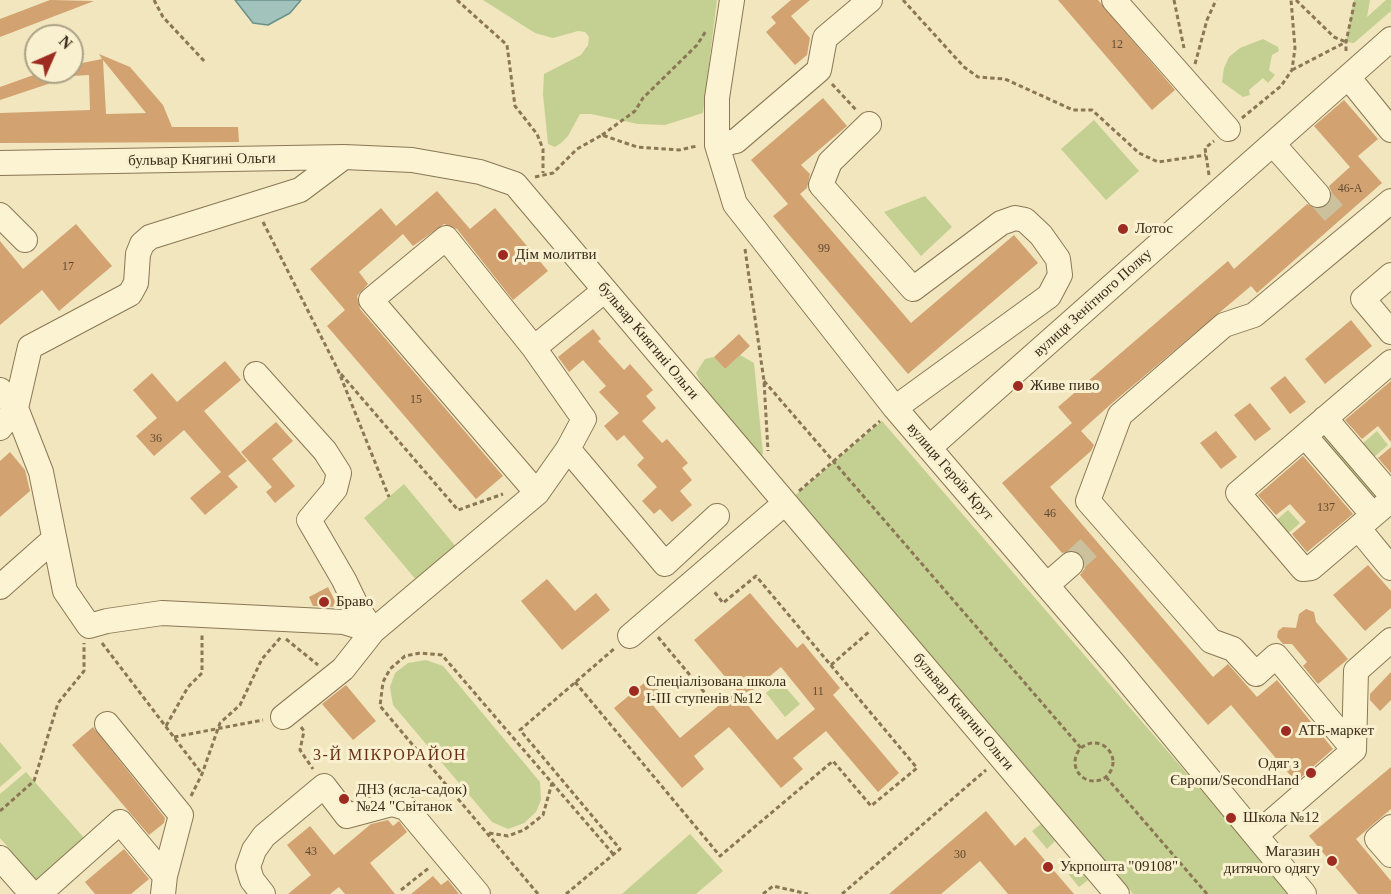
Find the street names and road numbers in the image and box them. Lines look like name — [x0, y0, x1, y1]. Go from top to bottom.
street label: бульвар Княгині Ольги — [128, 150, 276, 170]
street label: вулиця Зенітного Полку — [1030, 245, 1156, 361]
street label: бульвар Княгині Ольги — [594, 279, 702, 403]
street label: вулиця Героїв Крут — [903, 420, 997, 524]
street label: бульвар Княгині Ольги — [909, 650, 1017, 774]

